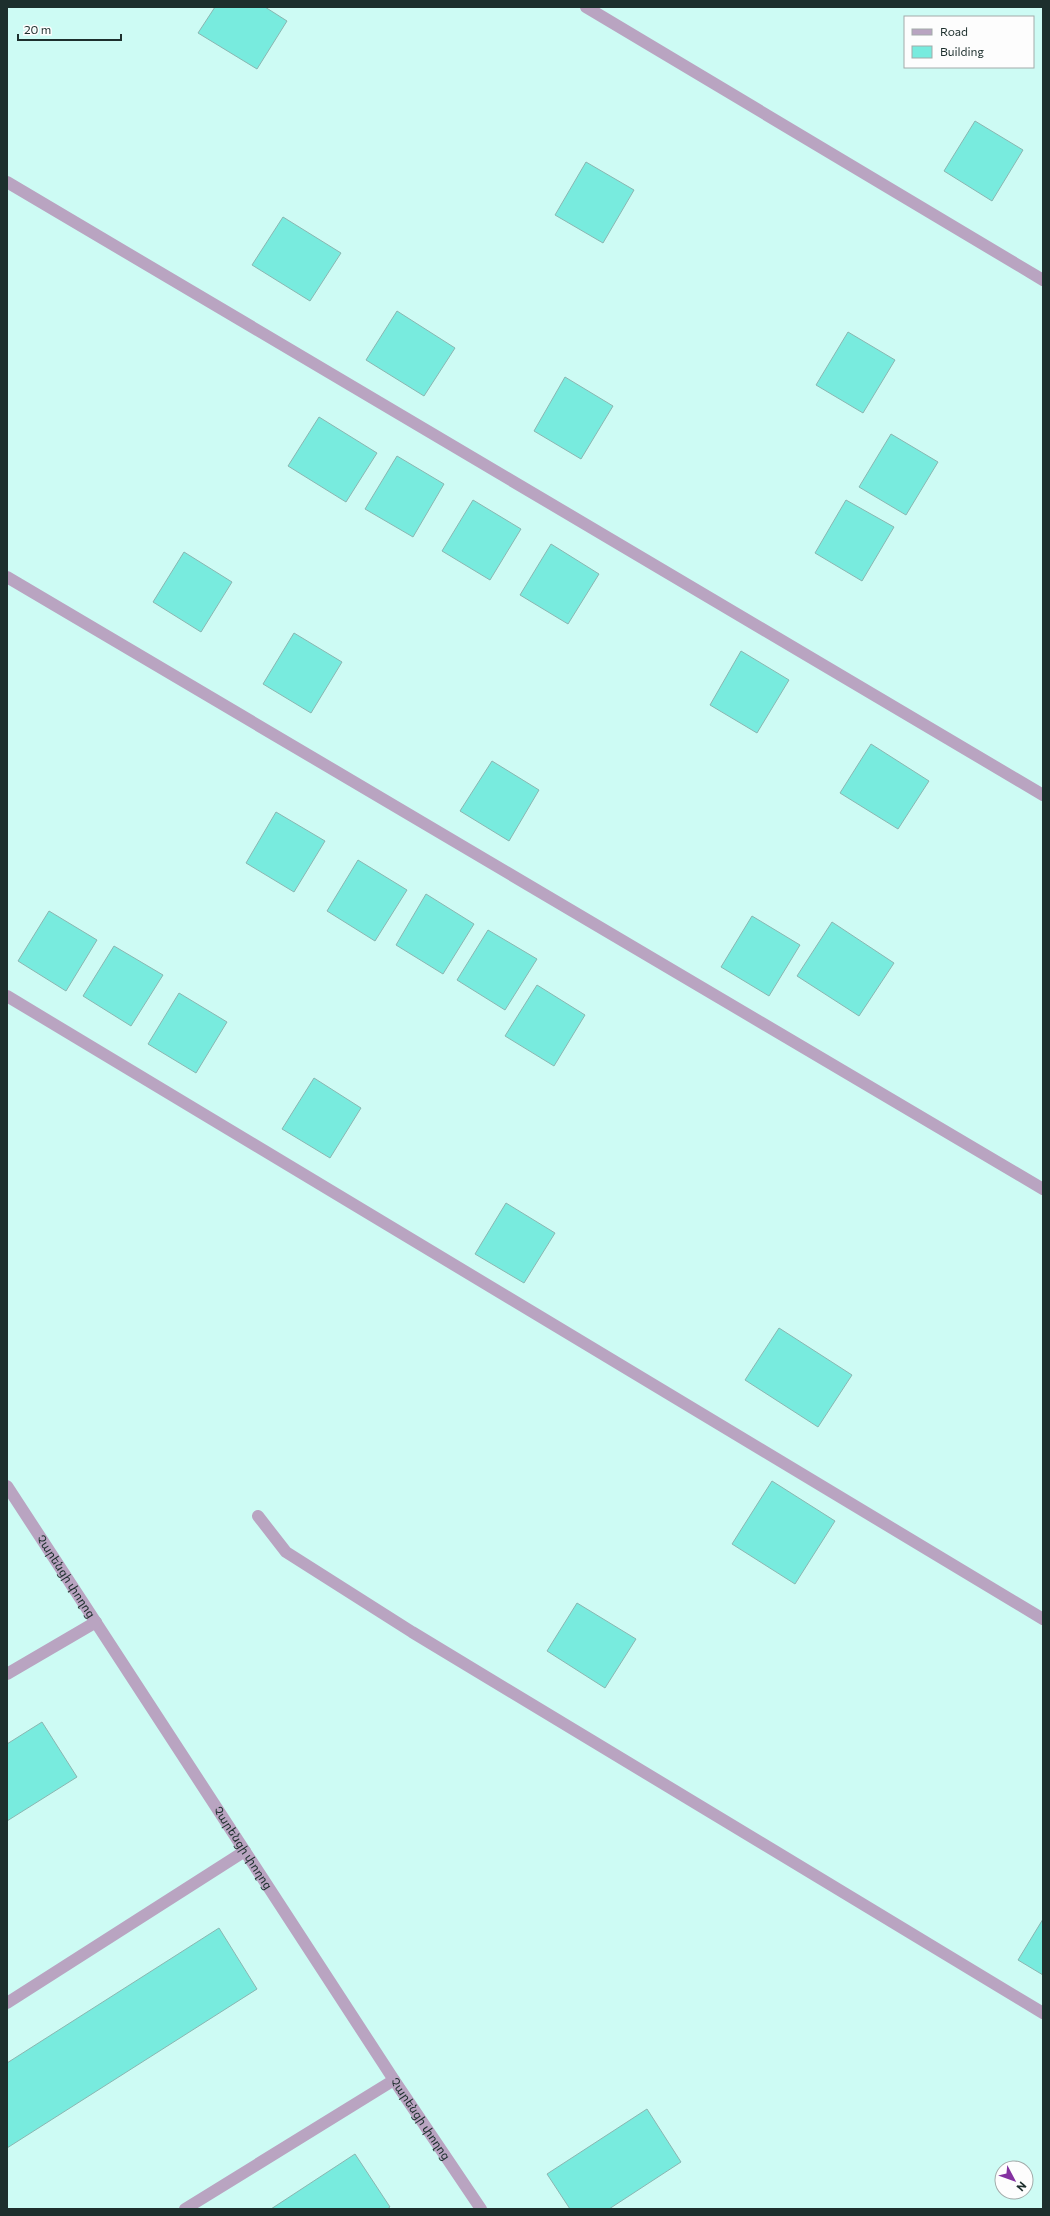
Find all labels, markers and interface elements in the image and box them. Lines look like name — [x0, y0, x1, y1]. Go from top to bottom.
scale bar — [18, 16, 121, 42]
legend — [904, 16, 1034, 68]
text: 20 m — [24, 22, 51, 36]
text: Road — [940, 24, 968, 38]
text: Building — [940, 44, 984, 58]
street label: Չարենցի փողոց — [35, 1532, 99, 1621]
street label: Չարենցի փողոց — [211, 1803, 276, 1892]
street label: Չարենցի փողոց — [388, 2075, 454, 2163]
north arrow — [994, 2160, 1034, 2200]
text: N — [1014, 2180, 1030, 2194]

